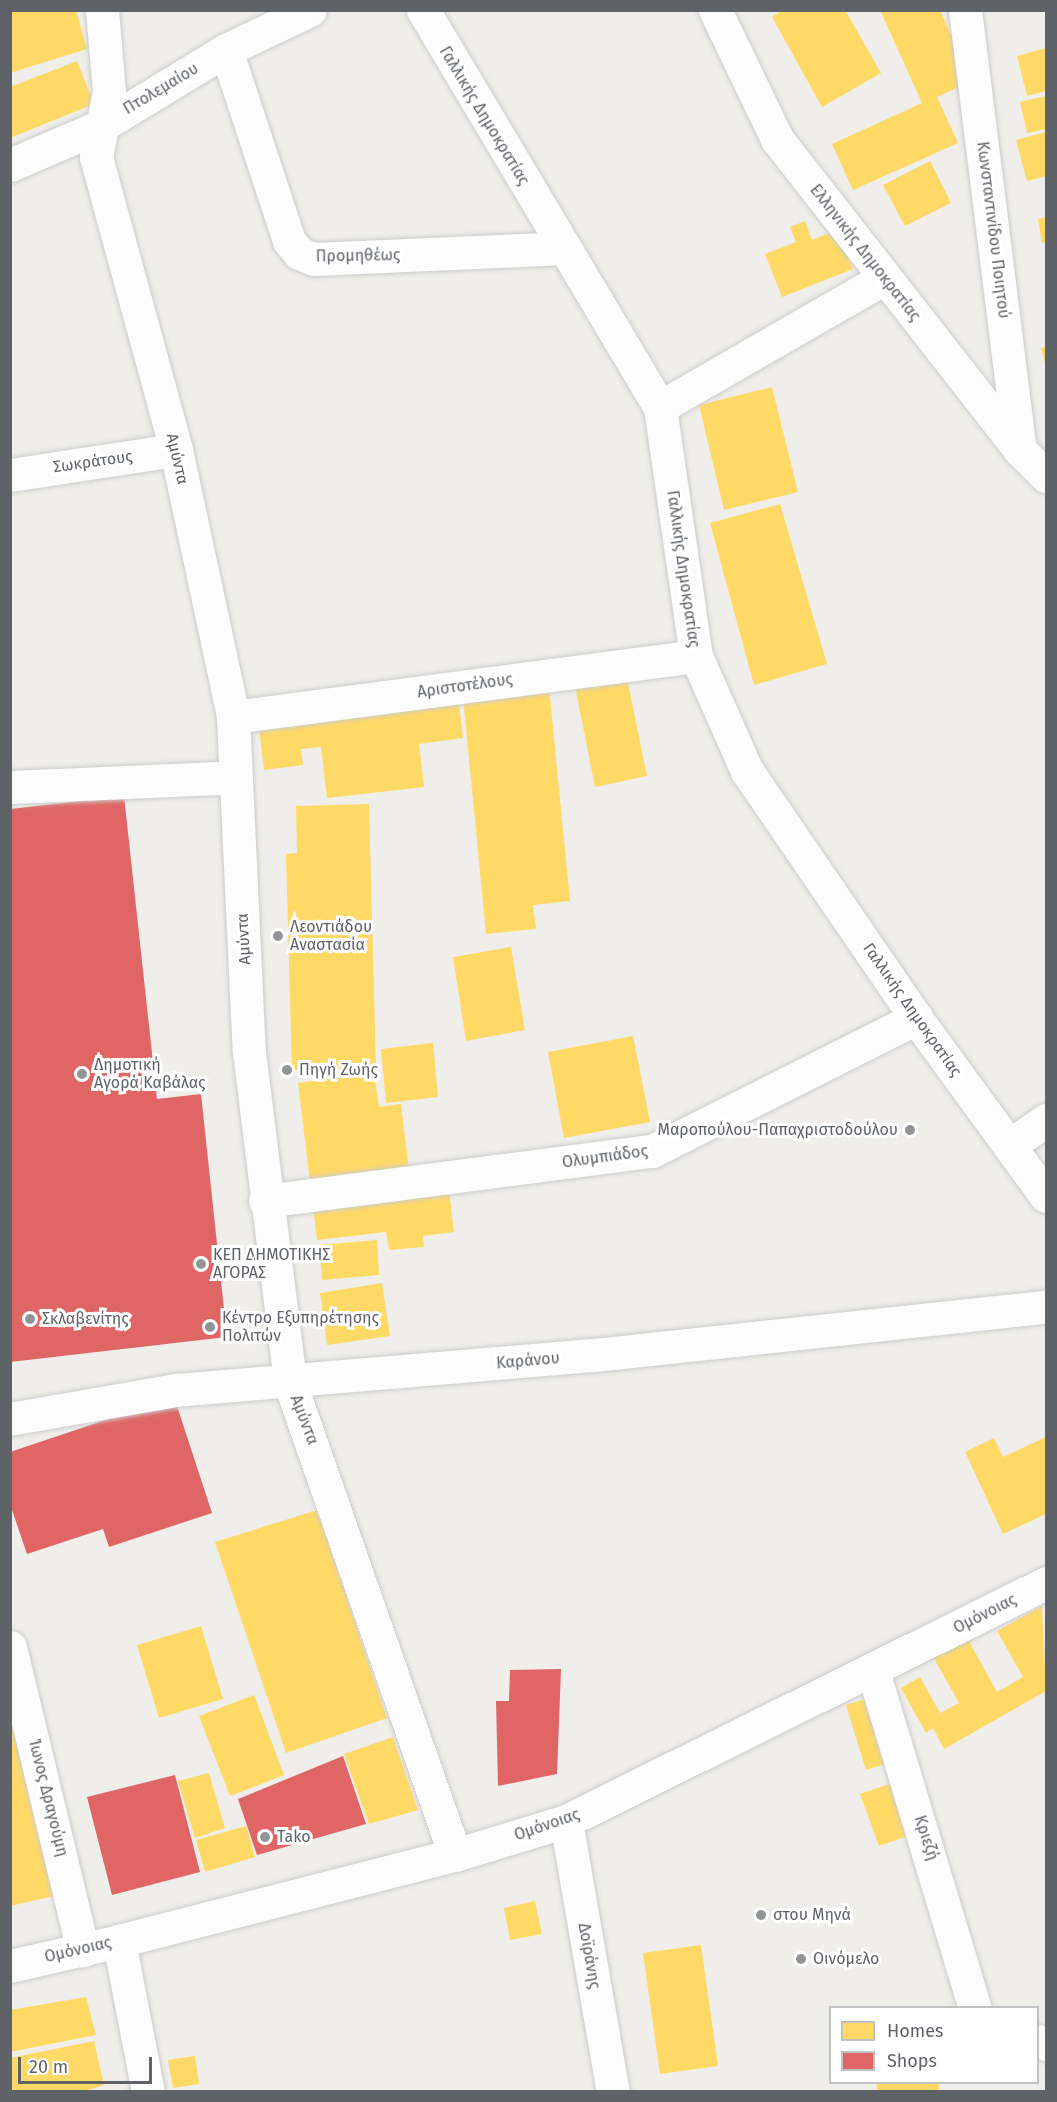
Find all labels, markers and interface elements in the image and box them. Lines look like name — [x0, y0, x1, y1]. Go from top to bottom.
street label: Γαλλικής Δημοκρατίας — [435, 43, 533, 189]
street label: Πτολεμαίου — [120, 59, 202, 119]
street label: Κωνσταντινίδου Ποιητού — [973, 140, 1013, 320]
street label: Ελληνικής Δημοκρατίας — [806, 181, 924, 325]
street label: Προμηθέως — [316, 246, 400, 266]
street label: Αμύντα — [162, 432, 192, 486]
street label: Σωκράτους — [52, 447, 134, 477]
street label: Γαλλικής Δημοκρατίας — [662, 489, 704, 649]
street label: Αριστοτέλους — [416, 670, 514, 702]
street label: Αμύντα — [233, 913, 255, 965]
place label: Λεοντιάδου Αναστασία — [290, 917, 372, 955]
marker: Λεοντιάδου Αναστασία — [271, 929, 285, 943]
street label: Γαλλικής Δημοκρατίας — [859, 940, 965, 1080]
place label: Δημοτική Αγορά Καβάλας — [94, 1055, 205, 1093]
place label: Πηγή Ζωής — [299, 1060, 378, 1080]
marker: Πηγή Ζωής — [280, 1063, 294, 1077]
marker: Δημοτική Αγορά Καβάλας — [75, 1067, 89, 1081]
place label: Μαροπούλου-Παπαχριστοδούλου — [657, 1120, 898, 1140]
marker: Μαροπούλου-Παπαχριστοδούλου — [903, 1123, 917, 1137]
street label: Ολυμπιάδος — [561, 1141, 649, 1173]
place label: ΚΕΠ ΔΗΜΟΤΙΚΗΣ ΑΓΟΡΑΣ — [213, 1245, 330, 1283]
marker: ΚΕΠ ΔΗΜΟΤΙΚΗΣ ΑΓΟΡΑΣ — [194, 1257, 208, 1271]
place label: Κέντρο Εξυπηρέτησης Πολιτών — [222, 1308, 379, 1346]
place label: Σκλαβενίτης — [42, 1309, 129, 1329]
marker: Σκλαβενίτης — [23, 1312, 37, 1326]
marker: Κέντρο Εξυπηρέτησης Πολιτών — [203, 1320, 217, 1334]
street label: Καράνου — [496, 1349, 560, 1373]
street label: Αμύντα — [286, 1392, 322, 1448]
street label: Ομόνοιας — [950, 1590, 1020, 1638]
street label: Ίωνος Δραγούμη — [24, 1737, 72, 1859]
street label: Ομόνοιας — [512, 1805, 582, 1845]
street label: Κριεζή — [910, 1813, 942, 1863]
place label: Tako — [277, 1827, 311, 1847]
marker: Tako — [258, 1830, 272, 1844]
place label: στου Μηνά — [773, 1905, 851, 1925]
marker: στου Μηνά — [754, 1908, 768, 1922]
street label: Δοϊράνης — [574, 1921, 604, 1991]
street label: Ομόνοιας — [43, 1933, 113, 1967]
place label: Οινόμελο — [813, 1949, 879, 1969]
marker: Οινόμελο — [794, 1952, 808, 1966]
legend — [829, 2006, 1039, 2084]
text: Homes — [887, 2020, 943, 2042]
scale bar — [21, 2045, 154, 2083]
text: Shops — [887, 2050, 937, 2072]
text: 20 m — [29, 2056, 68, 2078]

